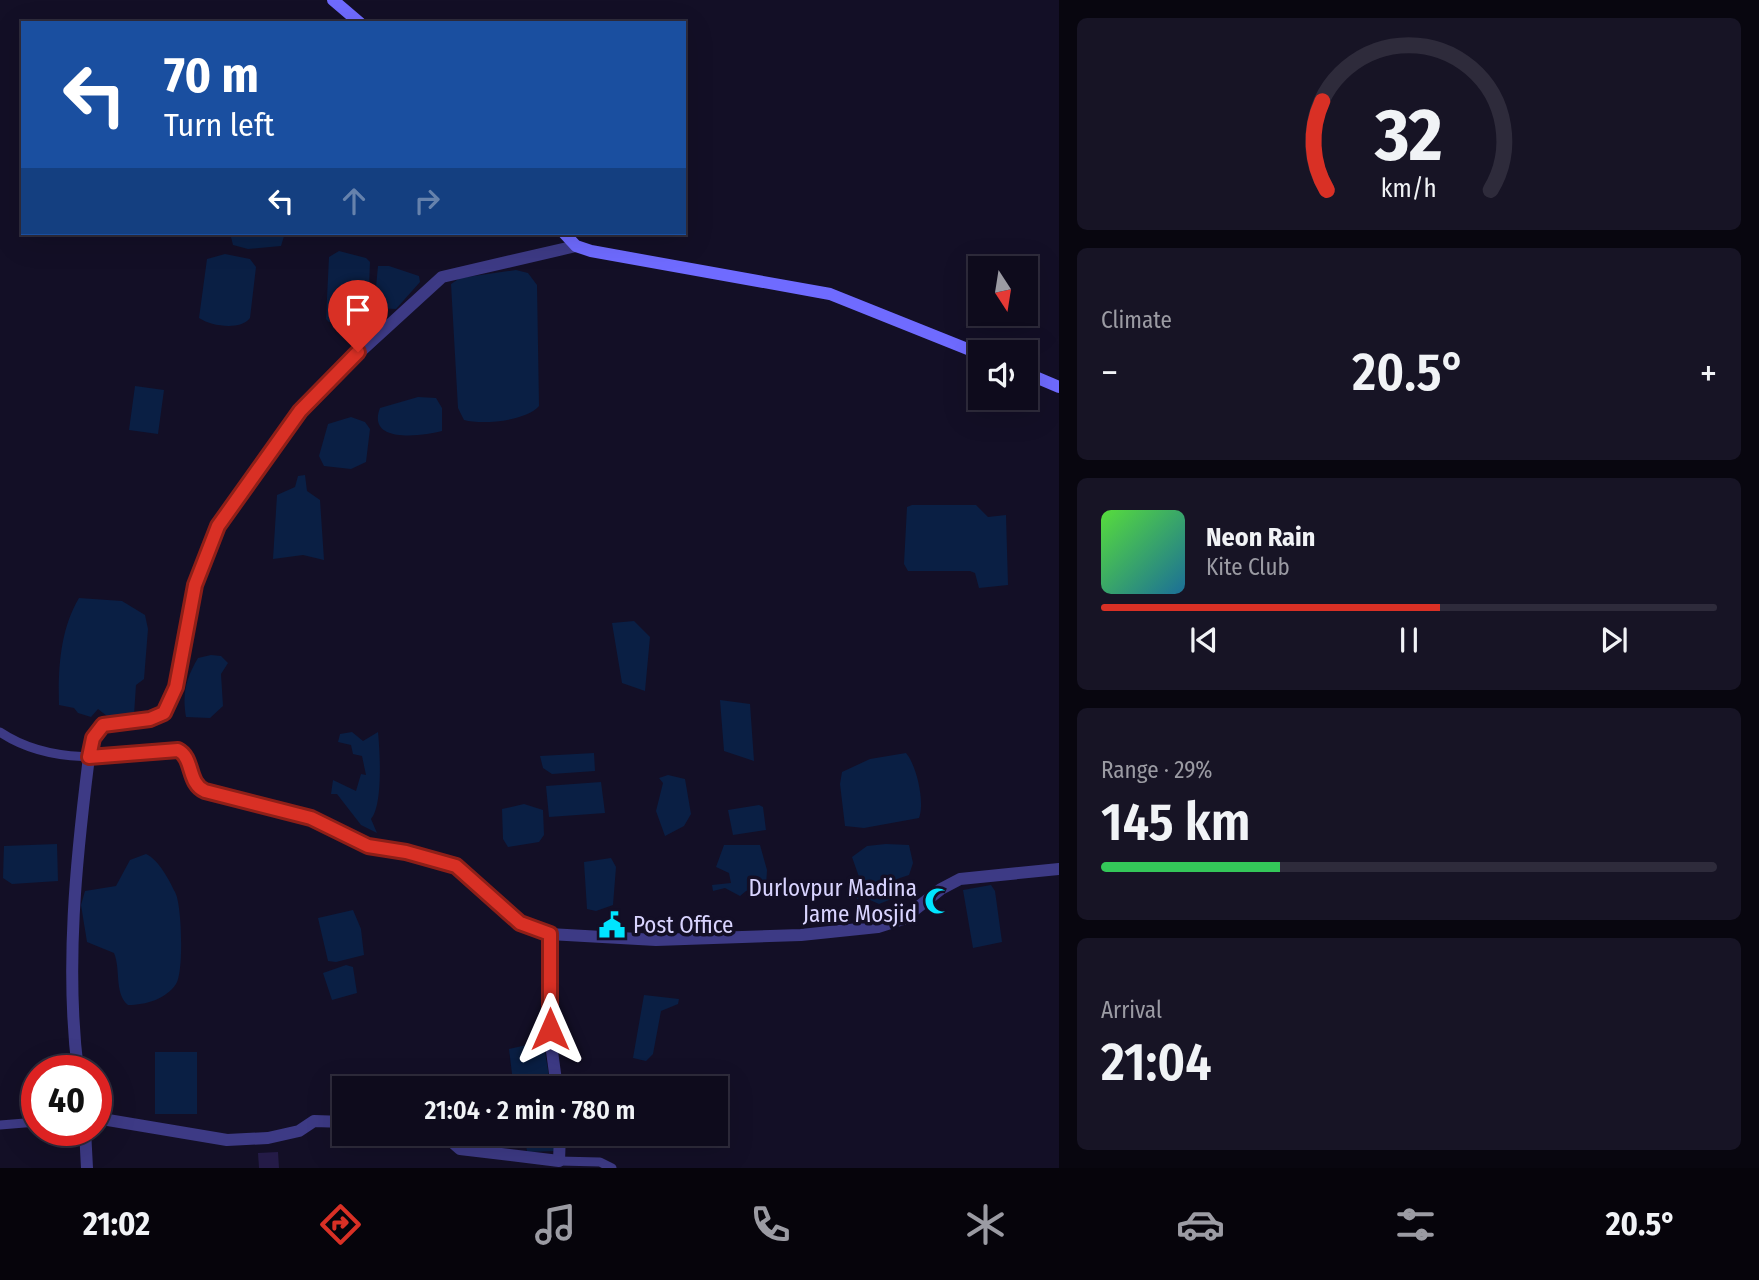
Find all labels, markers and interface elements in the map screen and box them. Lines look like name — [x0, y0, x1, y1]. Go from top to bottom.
text: 70 m — [164, 46, 259, 105]
icon: left — [49, 49, 140, 140]
text: 32 — [1374, 92, 1443, 179]
text: Turn left — [164, 106, 274, 144]
text: km/h — [1381, 174, 1437, 204]
icon: left — [262, 182, 300, 220]
icon: ahead — [335, 182, 373, 220]
icon: right — [408, 182, 446, 220]
north arrow — [968, 256, 1038, 326]
map controls — [968, 256, 1038, 410]
pin — [328, 280, 388, 352]
icon: arrive — [339, 291, 377, 329]
text: Climate — [1101, 306, 1172, 334]
button: sound — [968, 340, 1038, 410]
text: 20.5° — [1352, 341, 1466, 404]
text: − — [1101, 350, 1118, 396]
text: + — [1700, 350, 1717, 396]
text: Neon Rain — [1206, 522, 1315, 553]
text: Kite Club — [1206, 553, 1290, 581]
icon: previous — [1185, 621, 1223, 659]
icon: pause — [1390, 621, 1428, 659]
icon: next — [1595, 621, 1633, 659]
text: Range · 29% — [1101, 756, 1213, 784]
text: 145 km — [1101, 791, 1250, 854]
place label: Durlovpur Madina Jame Mosjid — [749, 874, 917, 928]
mosque icon: Durlovpur Madina Jame Mosjid — [923, 886, 953, 916]
public building icon: Post Office — [597, 910, 627, 940]
place label: Post Office — [633, 911, 733, 939]
position arrow — [513, 992, 587, 1066]
text: Arrival — [1101, 996, 1162, 1024]
text: 21:04 — [1101, 1031, 1212, 1094]
speed limit sign: 40 — [21, 1055, 112, 1146]
text: 21:04 · 2 min · 780 m — [425, 1095, 635, 1126]
icon: directions — [316, 1200, 365, 1249]
icon: music — [531, 1200, 580, 1249]
icon: phone — [746, 1200, 795, 1249]
icon: climate — [961, 1200, 1010, 1249]
icon: car — [1176, 1200, 1225, 1249]
icon: filters — [1391, 1200, 1440, 1249]
text: 21:02 — [83, 1205, 150, 1243]
text: 20.5° — [1606, 1205, 1676, 1243]

